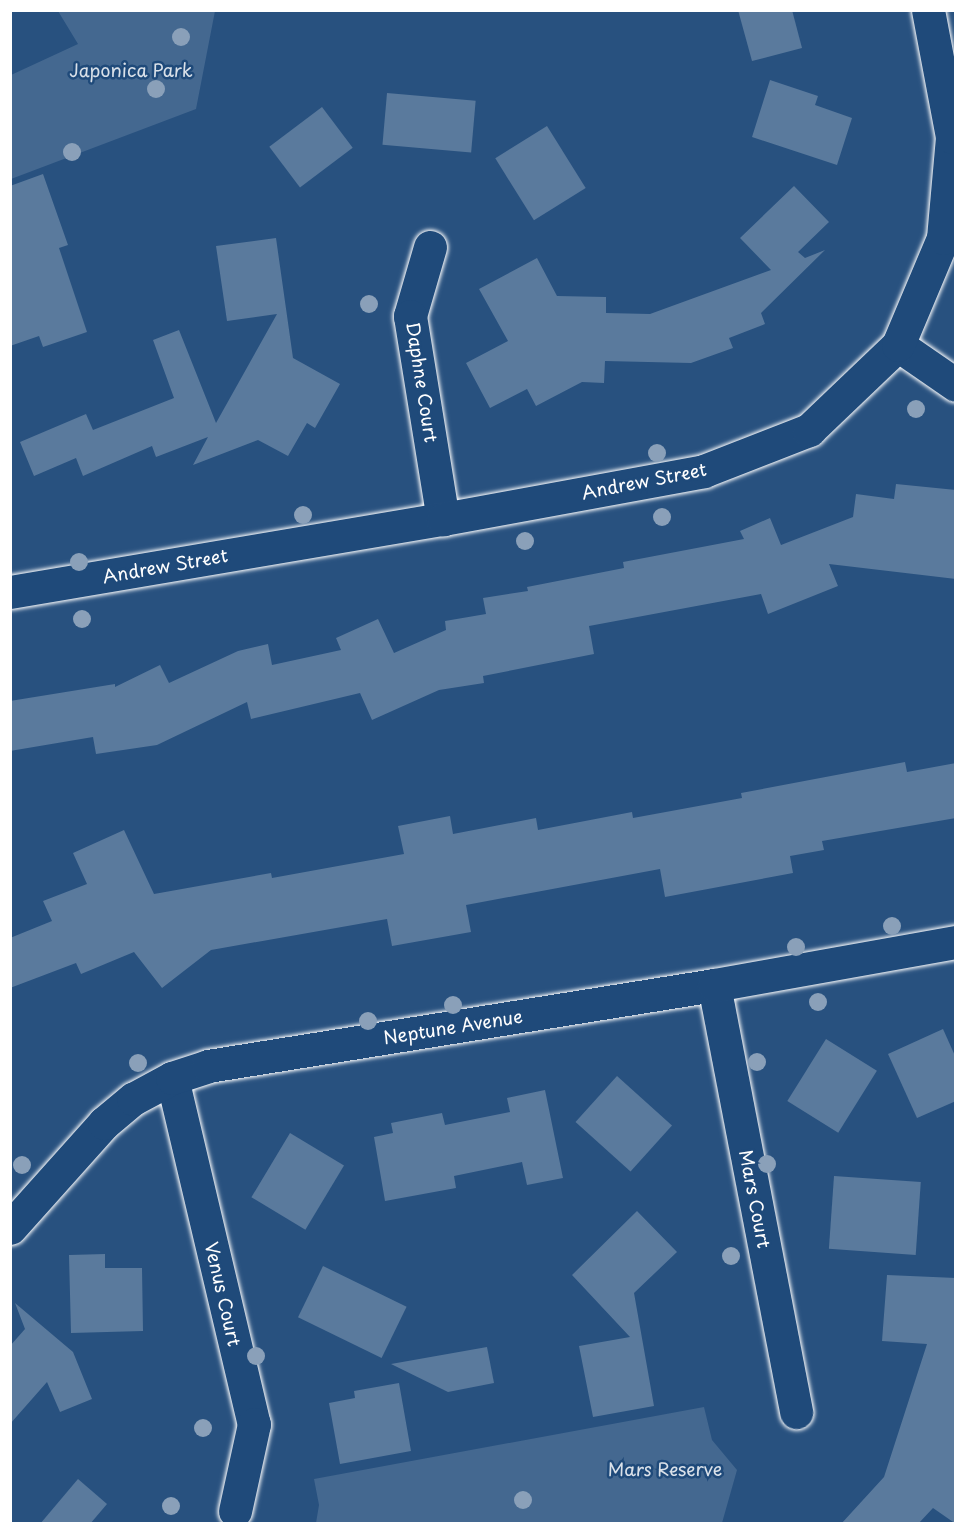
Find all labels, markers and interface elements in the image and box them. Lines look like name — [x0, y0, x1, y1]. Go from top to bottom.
park label: Japonica Park — [69, 59, 193, 81]
street label: Daphne Court — [402, 320, 442, 444]
street label: Andrew Street — [579, 458, 709, 504]
street label: Andrew Street — [100, 544, 230, 588]
street label: Neptune Avenue — [382, 1005, 524, 1049]
street label: Mars Court — [735, 1148, 775, 1250]
street label: Venus Court — [201, 1240, 245, 1348]
park label: Mars Reserve — [608, 1458, 722, 1480]

